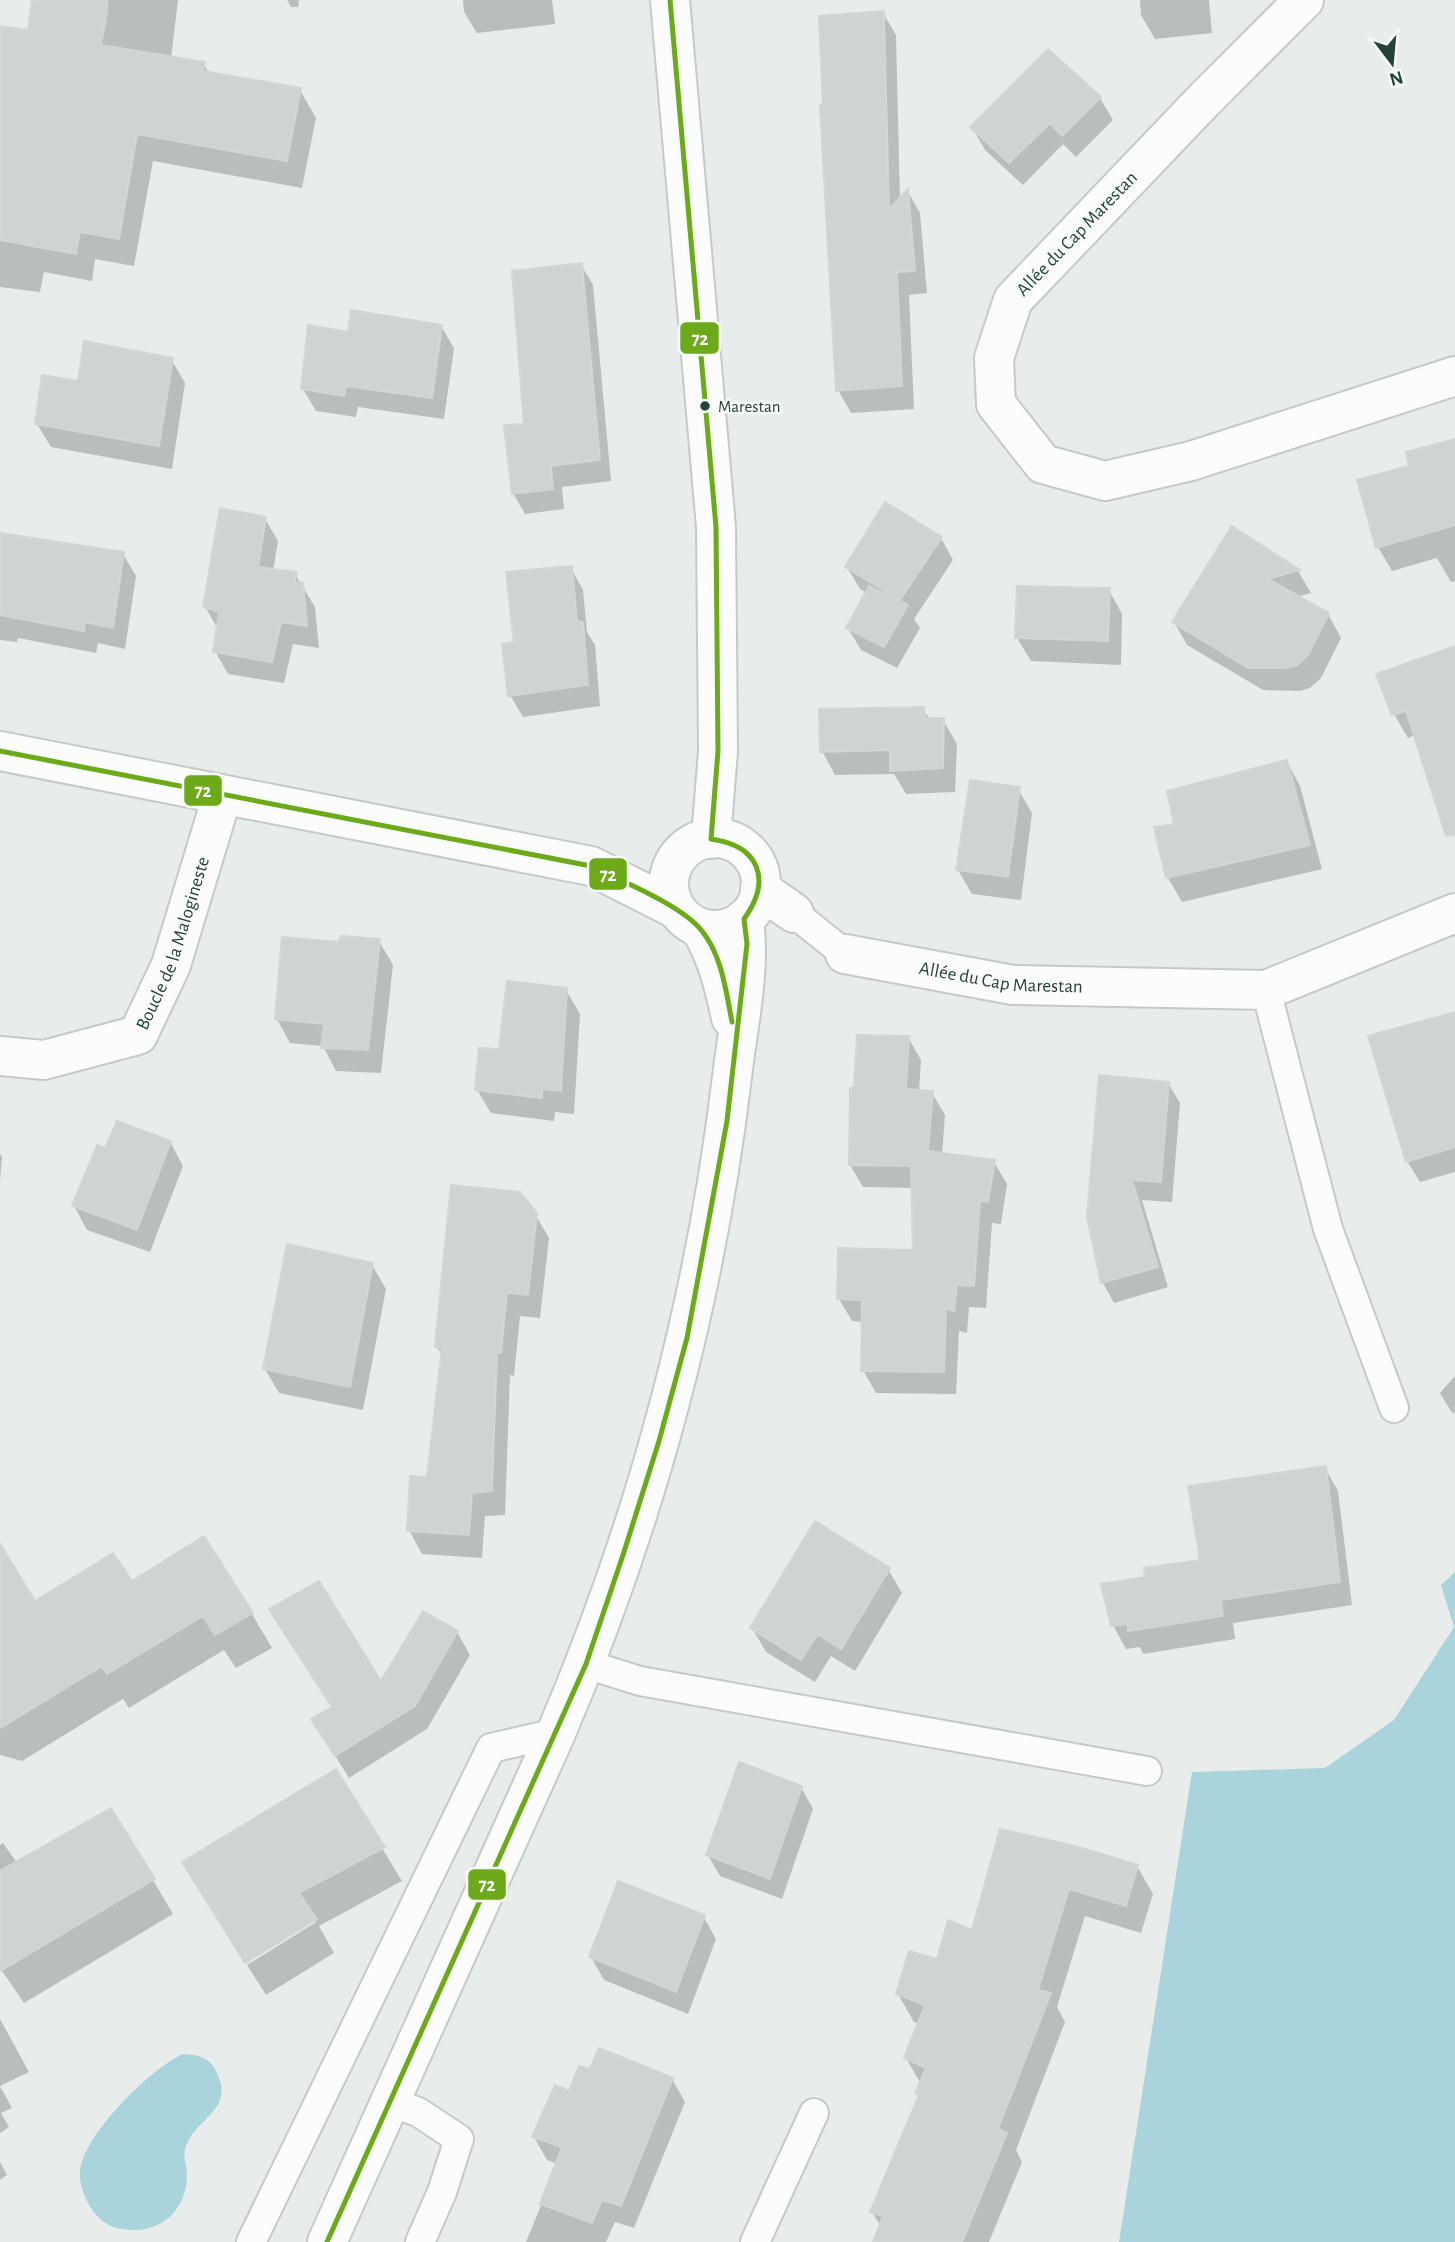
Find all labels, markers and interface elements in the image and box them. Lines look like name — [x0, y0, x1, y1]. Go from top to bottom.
north arrow — [1357, 28, 1427, 98]
text: N — [1387, 67, 1405, 89]
street label: Allée du Cap Marestan — [1013, 168, 1141, 300]
line badge: 72 — [679, 321, 720, 355]
text: 72 — [691, 330, 709, 349]
place label: Marestan — [718, 398, 780, 415]
marker: Marestan — [698, 399, 712, 413]
line badge: 72 — [183, 774, 223, 807]
text: 72 — [194, 782, 212, 801]
street label: Boucle de la Malogineste — [132, 854, 213, 1033]
line badge: 72 — [588, 857, 628, 891]
text: 72 — [599, 866, 617, 885]
street label: Allée du Cap Marestan — [918, 958, 1083, 996]
line badge: 72 — [467, 1868, 507, 1901]
text: 72 — [478, 1876, 496, 1895]

